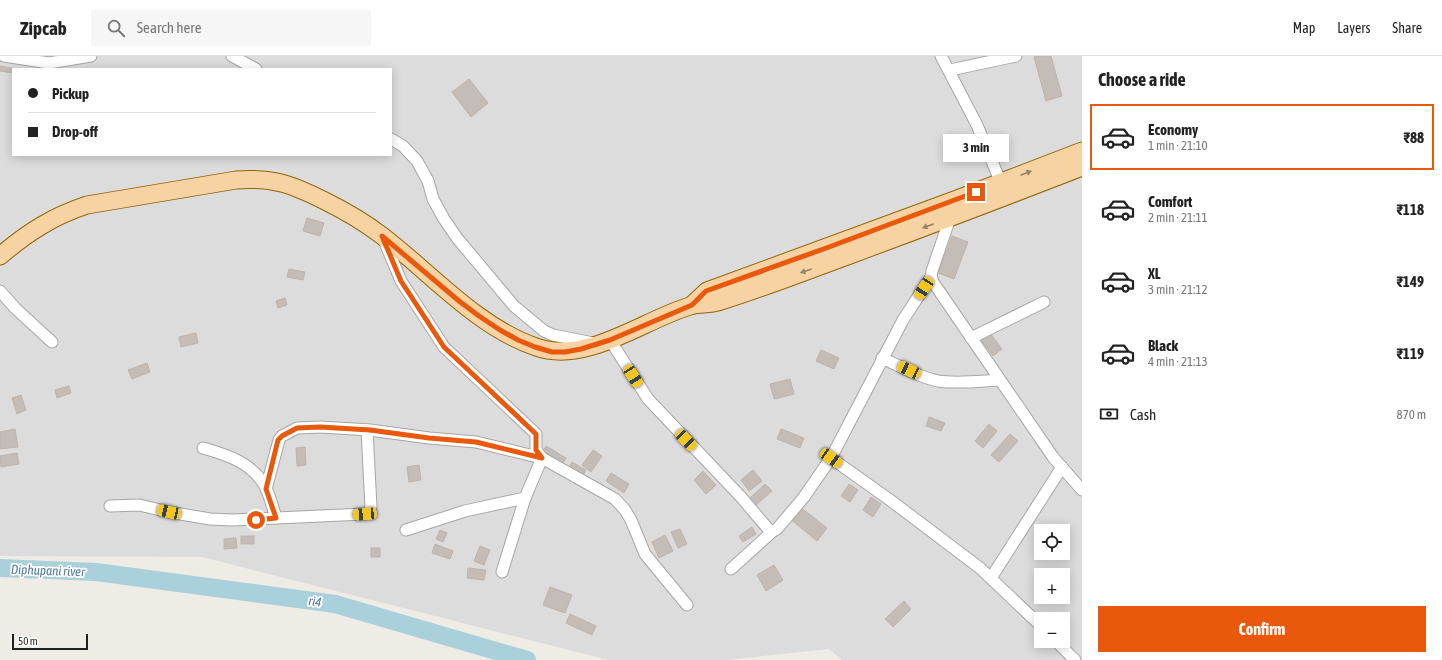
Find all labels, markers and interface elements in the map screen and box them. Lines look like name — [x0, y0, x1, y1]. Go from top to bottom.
search box — [91, 10, 371, 46]
text: Zipcab — [20, 17, 67, 39]
icon: search — [105, 17, 127, 39]
text: Search here — [137, 19, 202, 36]
text: Map — [1293, 20, 1315, 36]
text: Layers — [1337, 20, 1370, 36]
text: Share — [1392, 20, 1422, 36]
text: Choose a ride — [1098, 69, 1186, 90]
text: Pickup — [52, 85, 89, 102]
icon: car — [1100, 119, 1136, 155]
text: Economy — [1148, 121, 1198, 138]
text: Drop-off — [52, 123, 98, 140]
text: ₹88 — [1403, 129, 1424, 146]
callout: 3 min — [943, 134, 1009, 162]
text: 1 min · 21:10 — [1148, 138, 1208, 153]
text: 3 min — [963, 140, 989, 155]
one-way arrow — [1020, 169, 1032, 175]
route end — [967, 183, 985, 201]
icon: car — [1100, 191, 1136, 227]
text: Comfort — [1148, 193, 1192, 210]
text: ₹118 — [1396, 201, 1424, 218]
text: 2 min · 21:11 — [1148, 210, 1208, 225]
one-way arrow — [921, 224, 933, 230]
icon: car — [1100, 263, 1136, 299]
text: XL — [1148, 265, 1161, 282]
one-way arrow — [799, 268, 811, 274]
text: ₹149 — [1396, 273, 1424, 290]
car — [912, 275, 936, 301]
text: 3 min · 21:12 — [1148, 282, 1208, 297]
icon: car — [1100, 335, 1136, 371]
text: Black — [1148, 337, 1178, 354]
text: ₹119 — [1396, 345, 1424, 362]
text: 4 min · 21:13 — [1148, 354, 1208, 369]
car — [896, 359, 922, 381]
car — [621, 363, 645, 389]
icon: cash — [1098, 403, 1120, 425]
text: Cash — [1130, 406, 1156, 423]
text: 870 m — [1397, 407, 1426, 422]
car — [673, 427, 699, 453]
car — [818, 446, 844, 470]
car — [156, 503, 182, 521]
car — [353, 507, 377, 521]
route start — [247, 511, 265, 529]
map controls — [1034, 524, 1070, 648]
button: locate — [1034, 524, 1070, 560]
water label: Diphupani river — [11, 562, 86, 579]
button: + — [1034, 568, 1070, 604]
water label: ri4 — [307, 593, 322, 610]
button: Confirm — [1098, 606, 1426, 652]
button: − — [1034, 612, 1070, 648]
scale bar — [12, 632, 88, 651]
text: 50 m — [18, 635, 38, 647]

